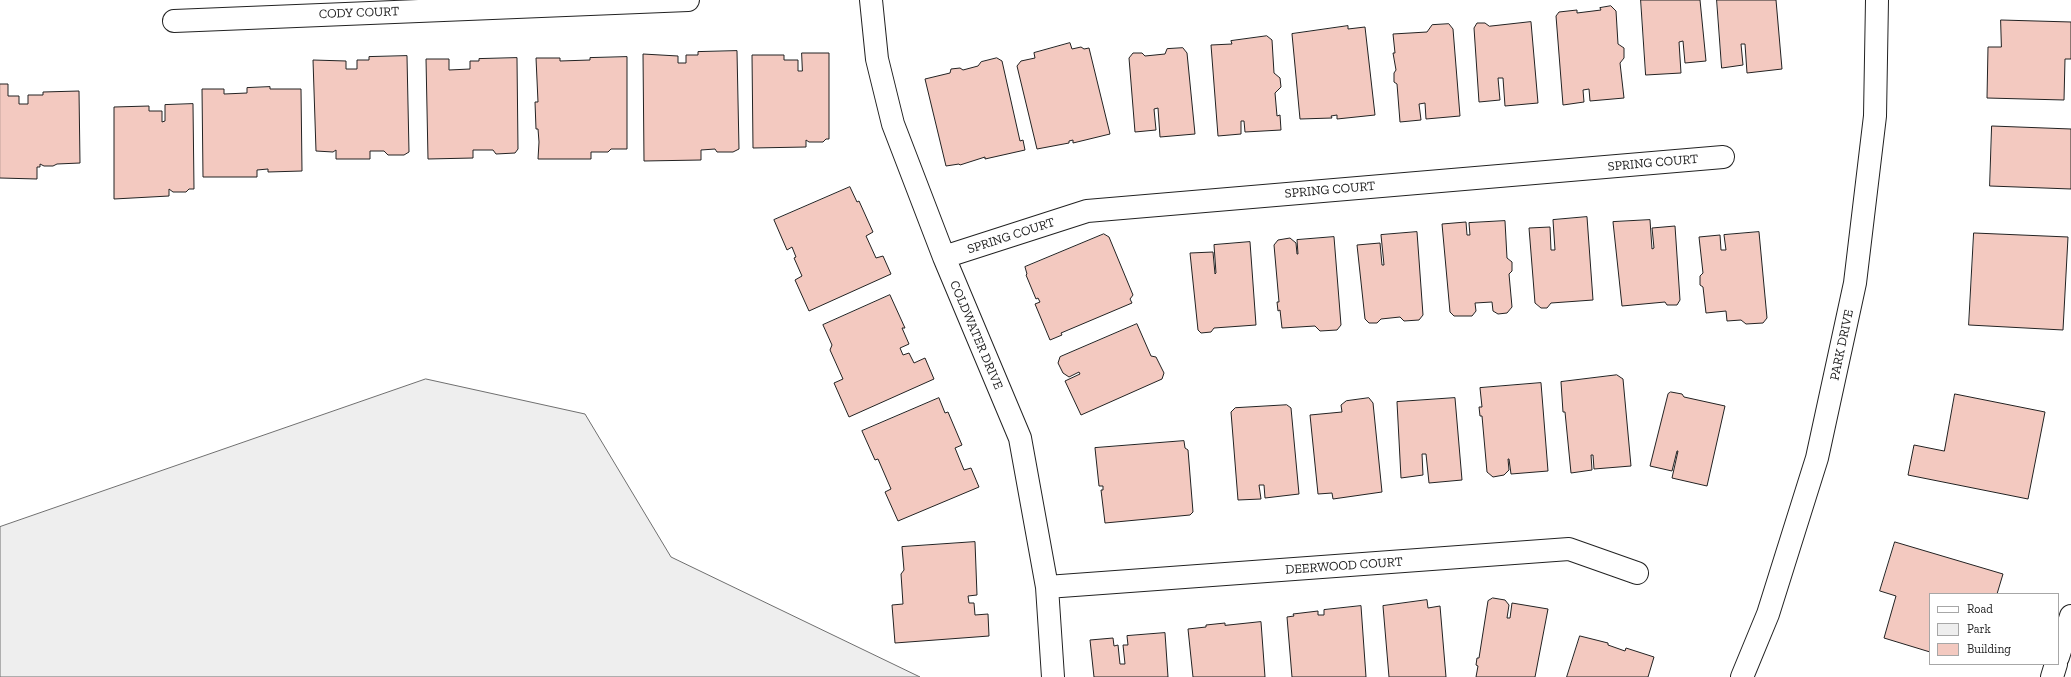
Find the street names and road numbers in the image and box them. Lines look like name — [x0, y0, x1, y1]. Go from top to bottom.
street label: CODY COURT — [319, 4, 399, 22]
street label: SPRING COURT — [1607, 151, 1699, 175]
street label: SPRING COURT — [1284, 178, 1376, 202]
street label: SPRING COURT — [965, 215, 1057, 257]
street label: COLDWATER DRIVE — [946, 278, 1006, 392]
street label: PARK DRIVE — [1827, 308, 1857, 382]
street label: DEERWOOD COURT — [1285, 554, 1403, 578]

